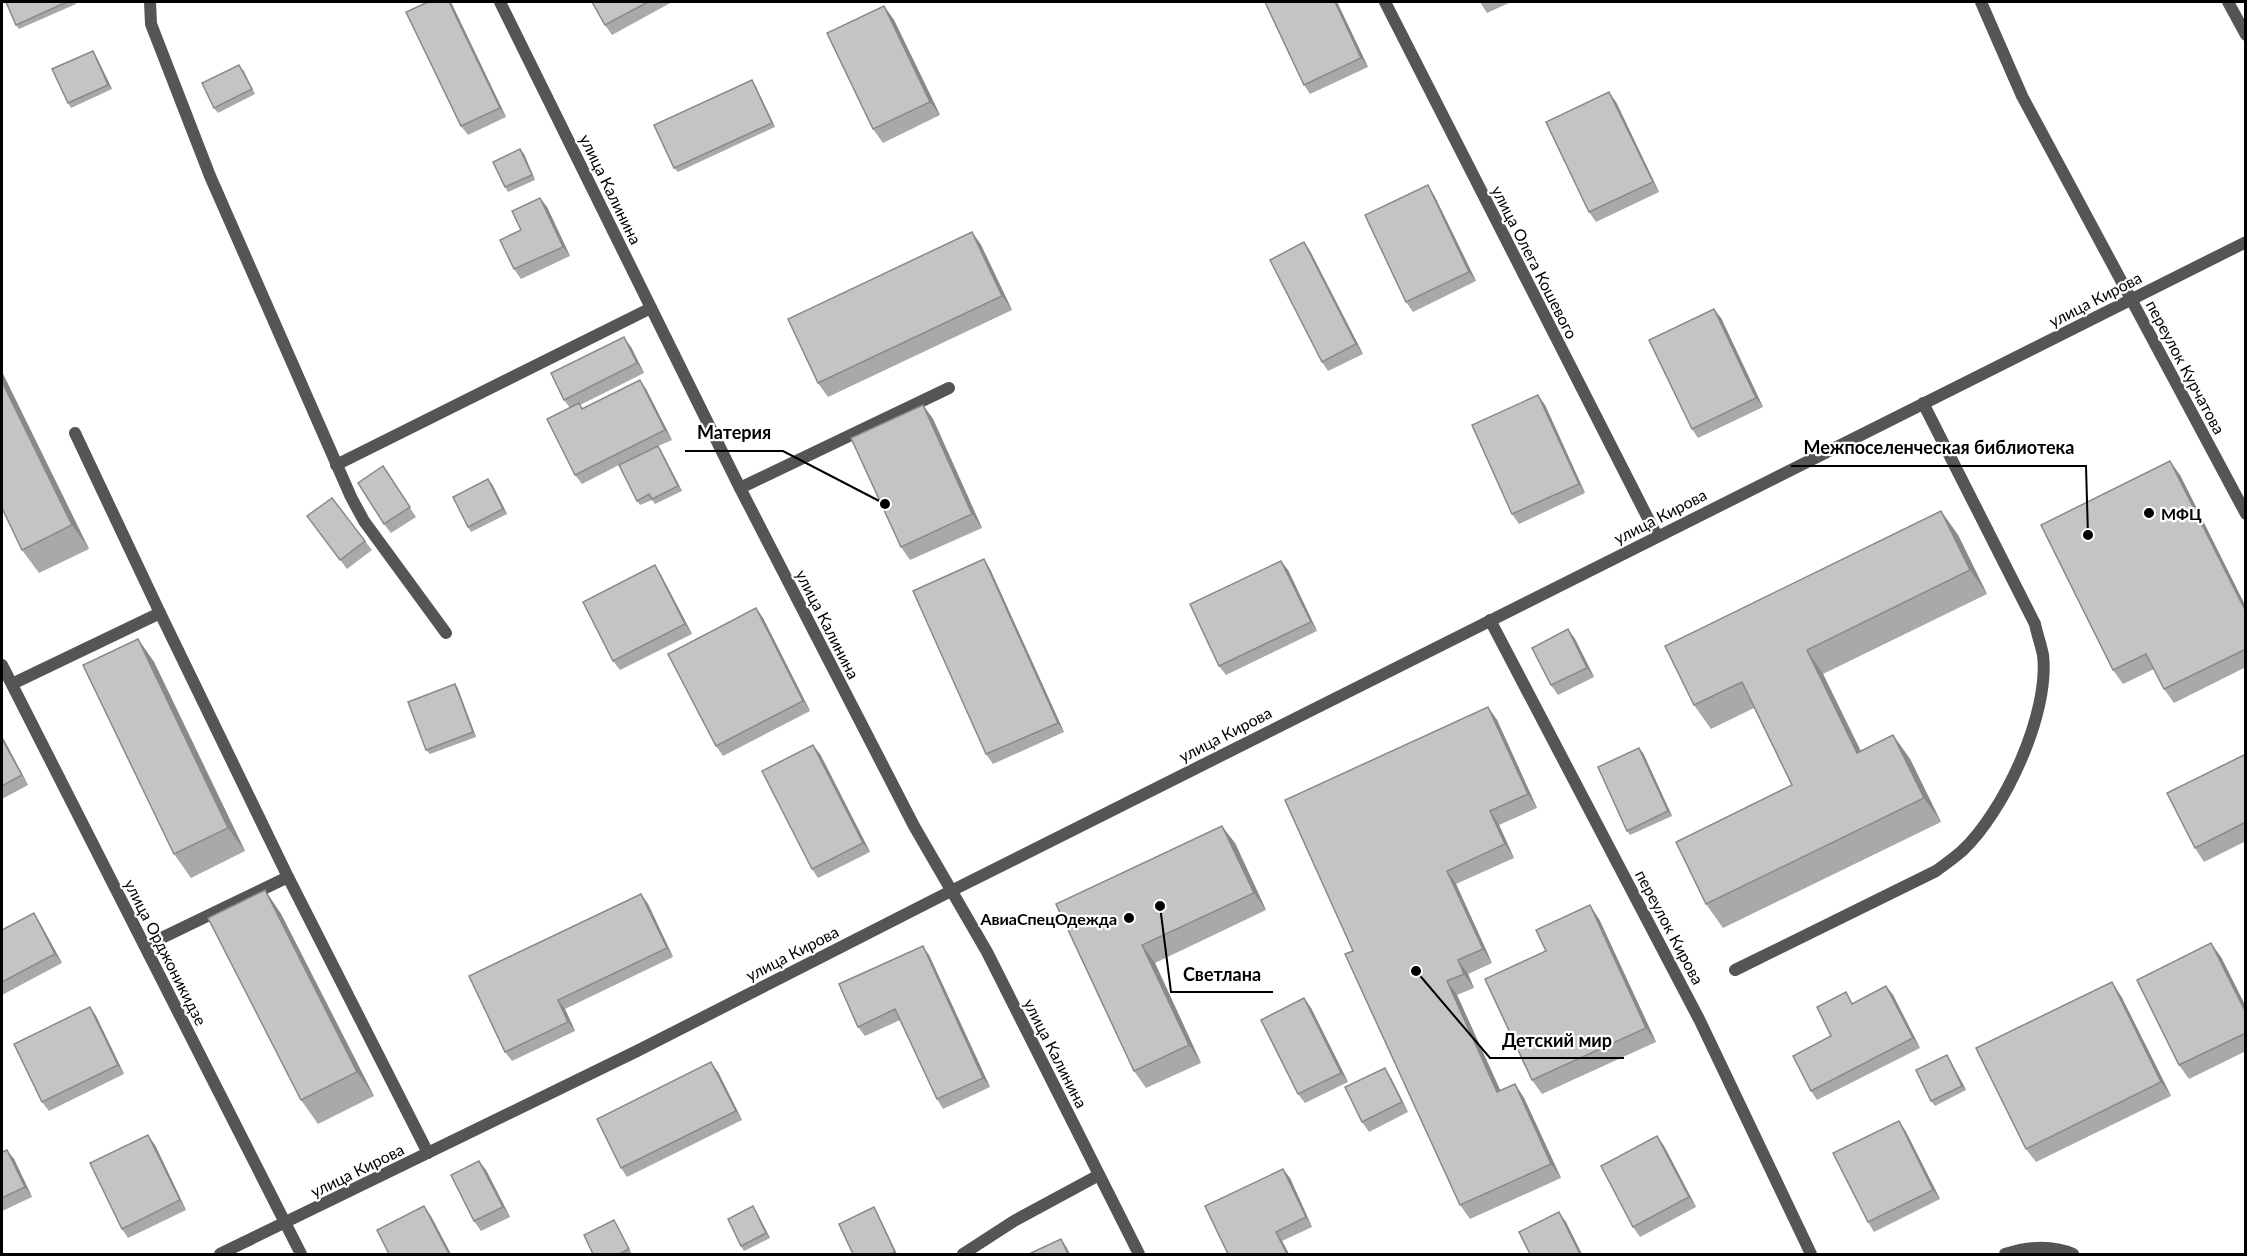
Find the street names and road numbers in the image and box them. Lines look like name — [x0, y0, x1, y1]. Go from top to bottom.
street label: улица Калинина — [576, 131, 646, 247]
street label: улица Олега Кошевого — [1488, 182, 1582, 342]
street label: улица Кирова — [2045, 267, 2145, 331]
street label: переулок Курчатова — [2143, 297, 2229, 437]
street label: улица Кирова — [1610, 484, 1710, 548]
street label: улица Калинина — [792, 566, 864, 682]
street label: улица Кирова — [1175, 702, 1275, 766]
street label: переулок Кирова — [1632, 867, 1708, 987]
street label: улица Орджоникидзе — [121, 876, 211, 1028]
street label: улица Кирова — [742, 921, 842, 985]
street label: улица Калинина — [1020, 995, 1092, 1111]
street label: улица Кирова — [307, 1139, 407, 1201]

